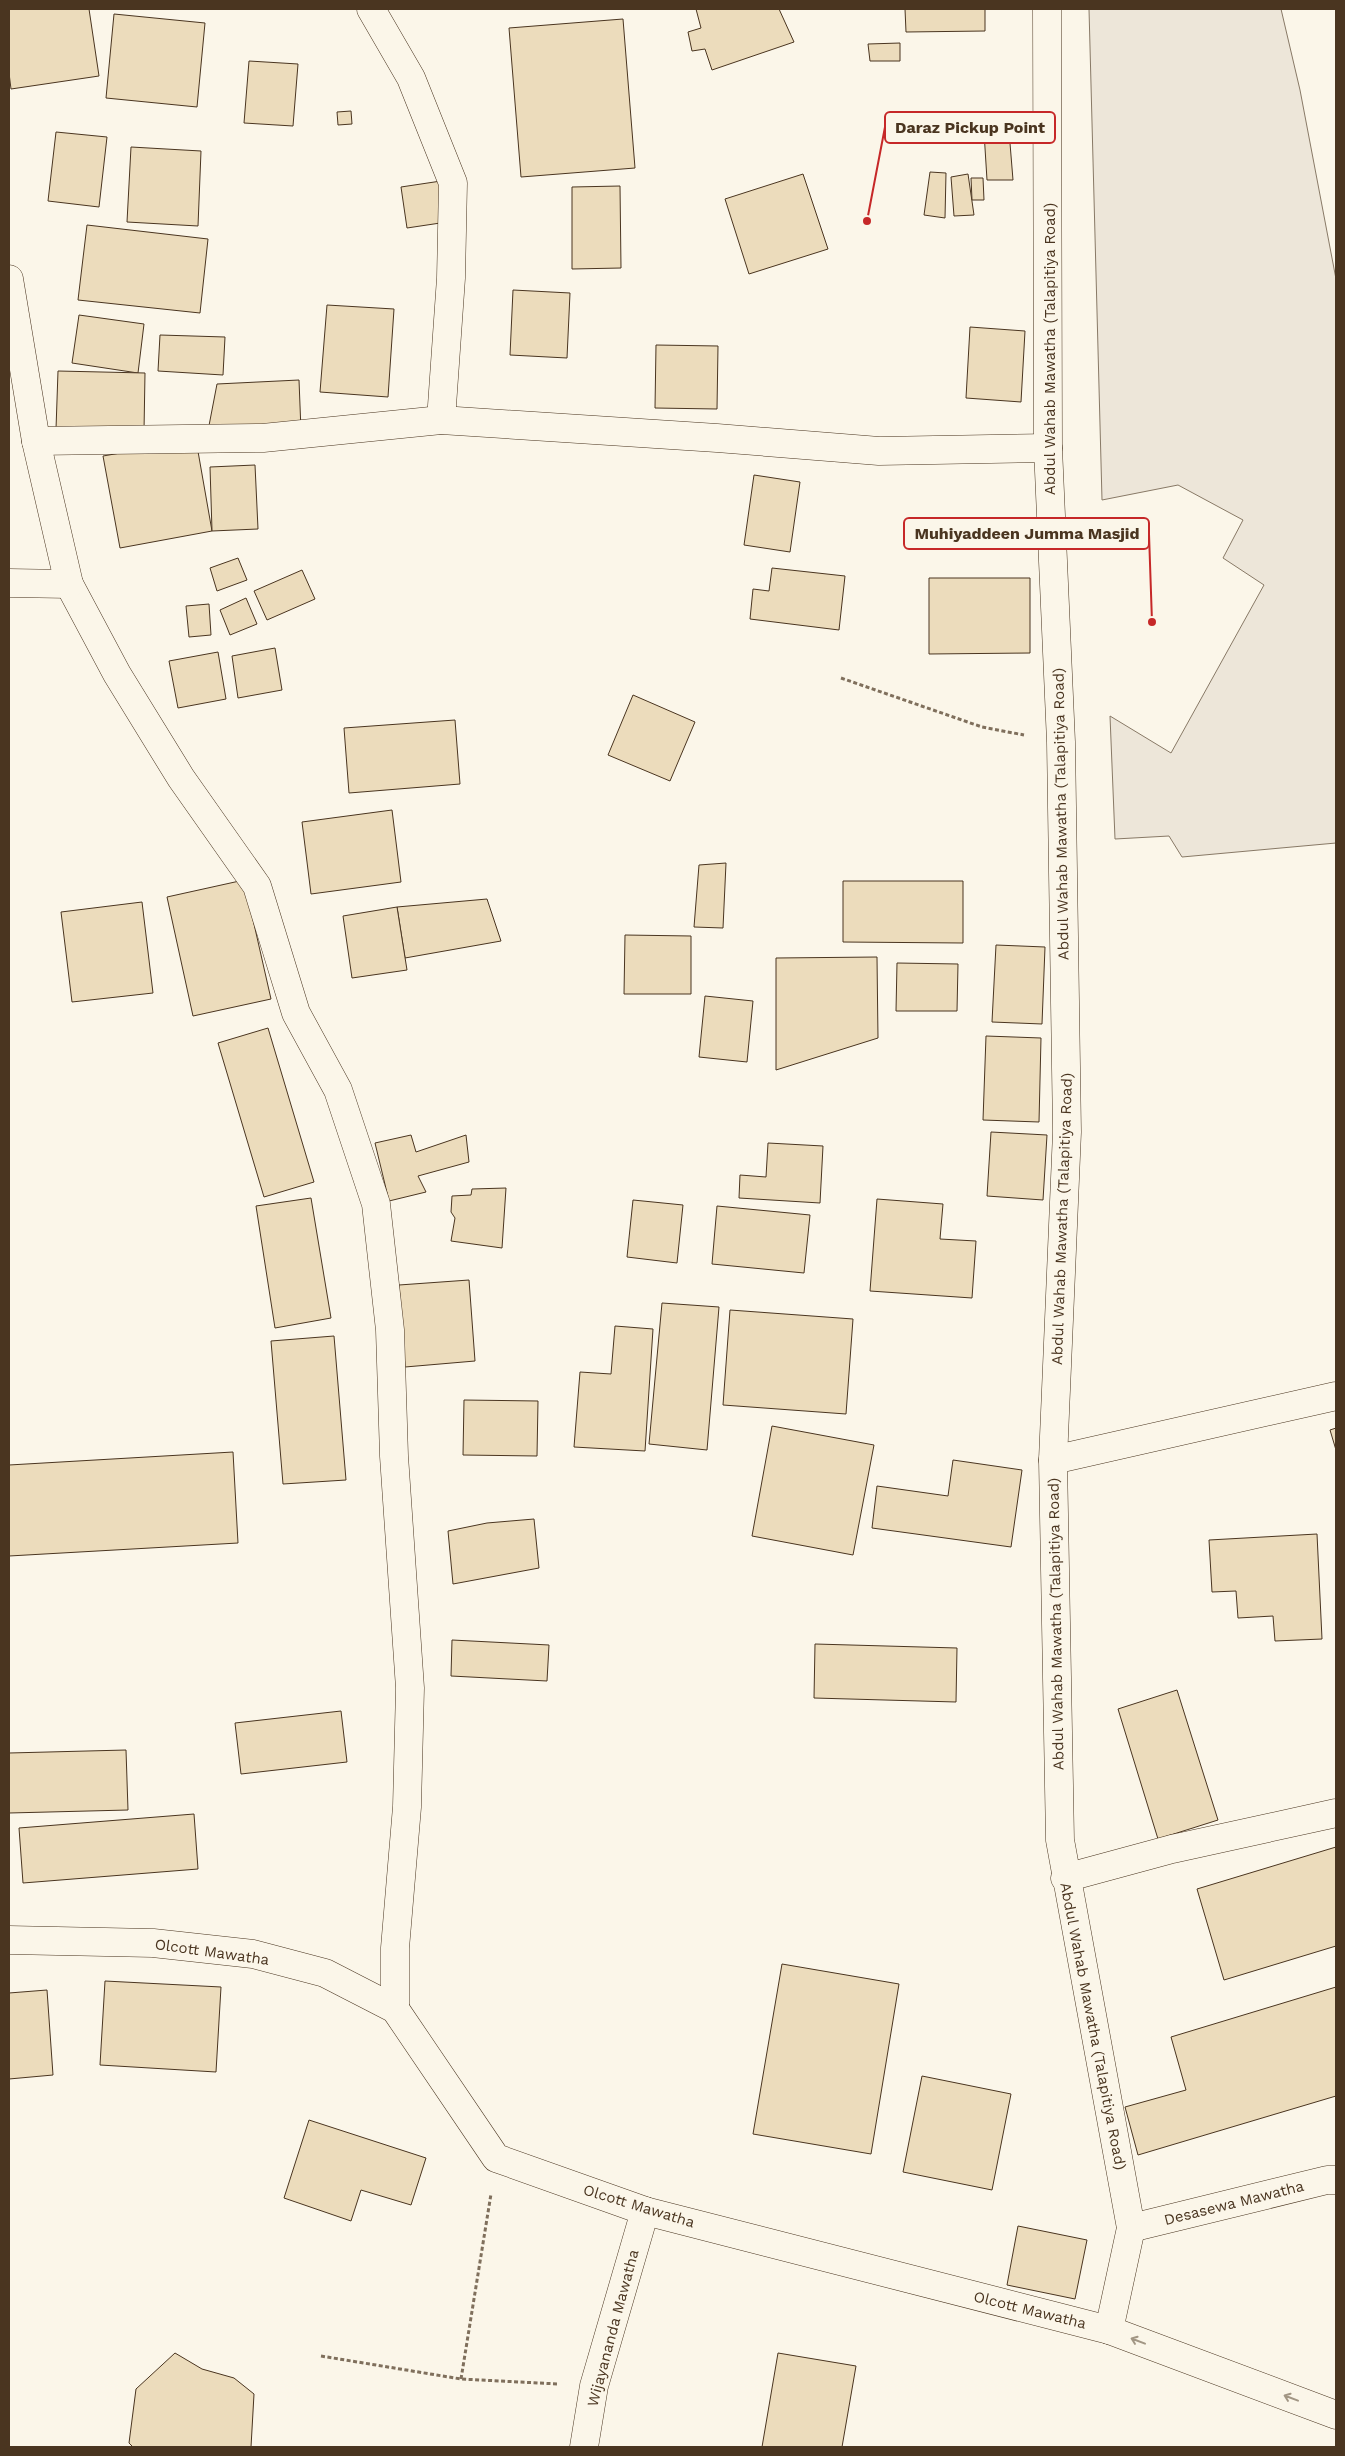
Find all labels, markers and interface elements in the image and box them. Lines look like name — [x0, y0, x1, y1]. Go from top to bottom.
callout: Daraz Pickup Point — [885, 112, 1055, 143]
text: Daraz Pickup Point — [895, 118, 1045, 137]
street label: Abdul Wahab Mawatha (Talapitiya Road) — [1041, 203, 1059, 495]
callout: Muhiyaddeen Jumma Masjid — [904, 518, 1149, 549]
text: Muhiyaddeen Jumma Masjid — [914, 524, 1140, 543]
street label: Abdul Wahab Mawatha (Talapitiya Road) — [1049, 668, 1073, 960]
street label: Abdul Wahab Mawatha (Talapitiya Road) — [1048, 1073, 1076, 1365]
street label: Abdul Wahab Mawatha (Talapitiya Road) — [1044, 1478, 1068, 1770]
street label: Abdul Wahab Mawatha (Talapitiya Road) — [1056, 1881, 1130, 2171]
street label: Olcott Mawatha — [154, 1935, 271, 1969]
street label: Desasewa Mawatha — [1162, 2177, 1306, 2229]
street label: Olcott Mawatha — [581, 2181, 697, 2232]
street label: Wijayananda Mawatha — [583, 2247, 643, 2409]
street label: Olcott Mawatha — [972, 2287, 1089, 2333]
one-way arrow — [1131, 2336, 1147, 2345]
one-way arrow — [1283, 2393, 1299, 2402]

